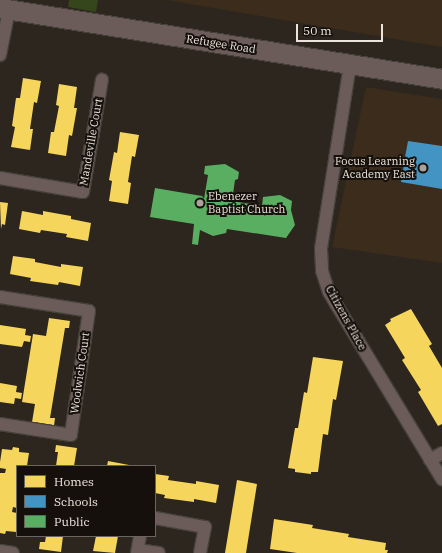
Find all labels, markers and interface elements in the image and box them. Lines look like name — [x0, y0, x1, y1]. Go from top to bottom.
scale bar — [298, 16, 385, 42]
text: 50 m — [303, 23, 332, 38]
street label: Refugee Road — [185, 32, 257, 56]
street label: Mandeville Court — [77, 97, 105, 187]
place label: Focus Learning Academy East — [335, 155, 415, 181]
marker: Focus Learning Academy East — [418, 163, 428, 173]
place label: Ebenezer Baptist Church — [208, 190, 285, 216]
marker: Ebenezer Baptist Church — [195, 198, 205, 208]
street label: Citizens Place — [323, 283, 369, 353]
street label: Woolwich Court — [68, 331, 92, 415]
legend — [16, 465, 156, 537]
text: Homes — [54, 474, 94, 489]
text: Schools — [54, 494, 98, 509]
text: Public — [54, 514, 90, 529]

